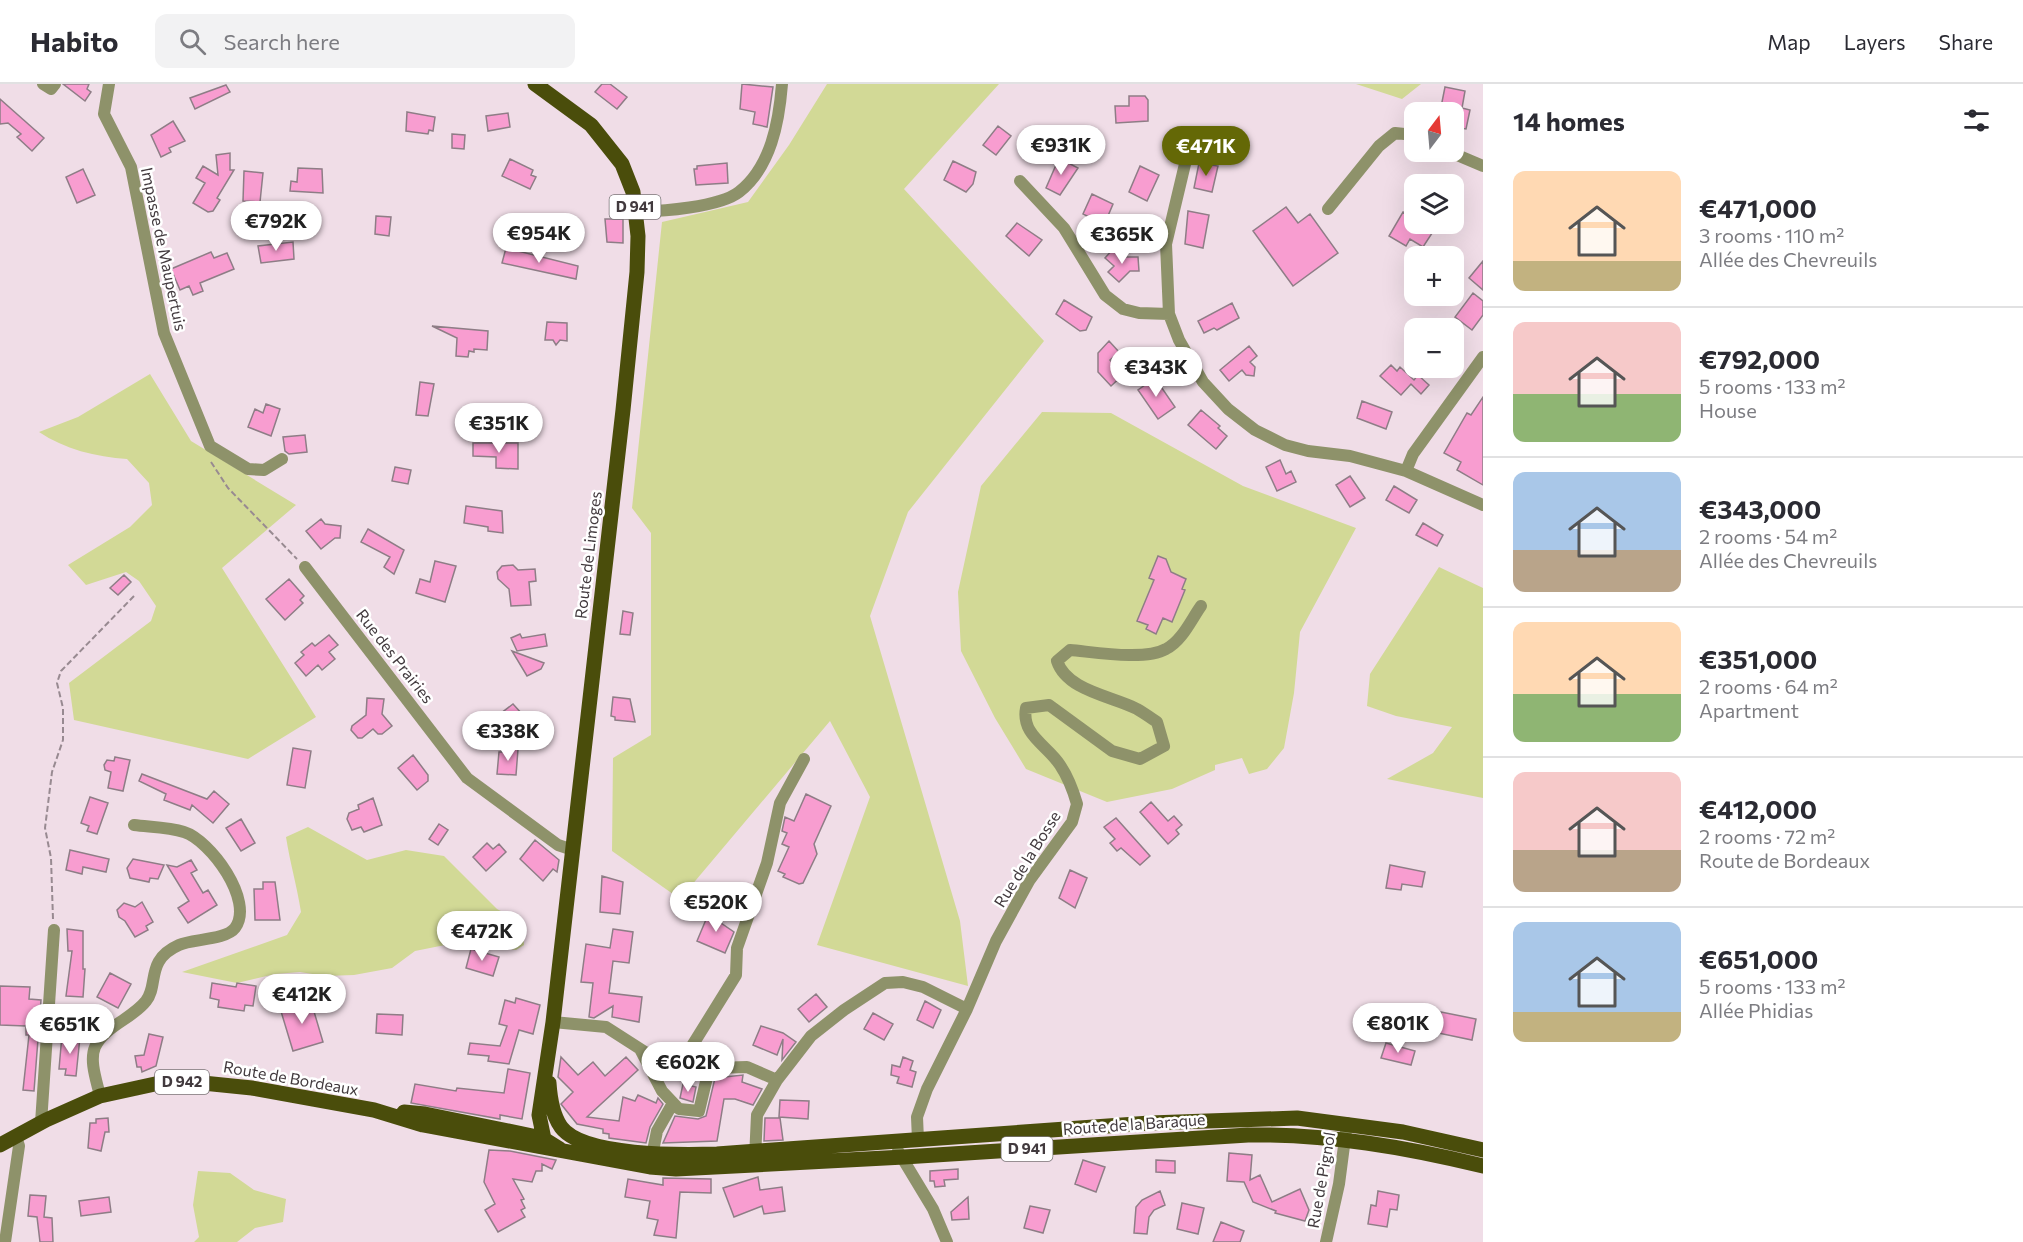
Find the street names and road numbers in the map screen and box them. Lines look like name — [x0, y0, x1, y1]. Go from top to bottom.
street label: Impasse de Maupertuis — [138, 165, 191, 332]
road number: D 941 — [610, 195, 660, 219]
street label: Route de Limoges — [570, 490, 605, 620]
street label: Rue des Prairies — [353, 605, 438, 706]
street label: Rue de la Bosse — [989, 807, 1064, 910]
street label: Route de Bordeaux — [222, 1056, 361, 1099]
road number: D 942 — [155, 1070, 209, 1094]
street label: Route de la Baraque — [1062, 1109, 1206, 1138]
street label: Rue de Pignol — [1303, 1130, 1338, 1230]
road number: D 941 — [1002, 1137, 1052, 1161]

